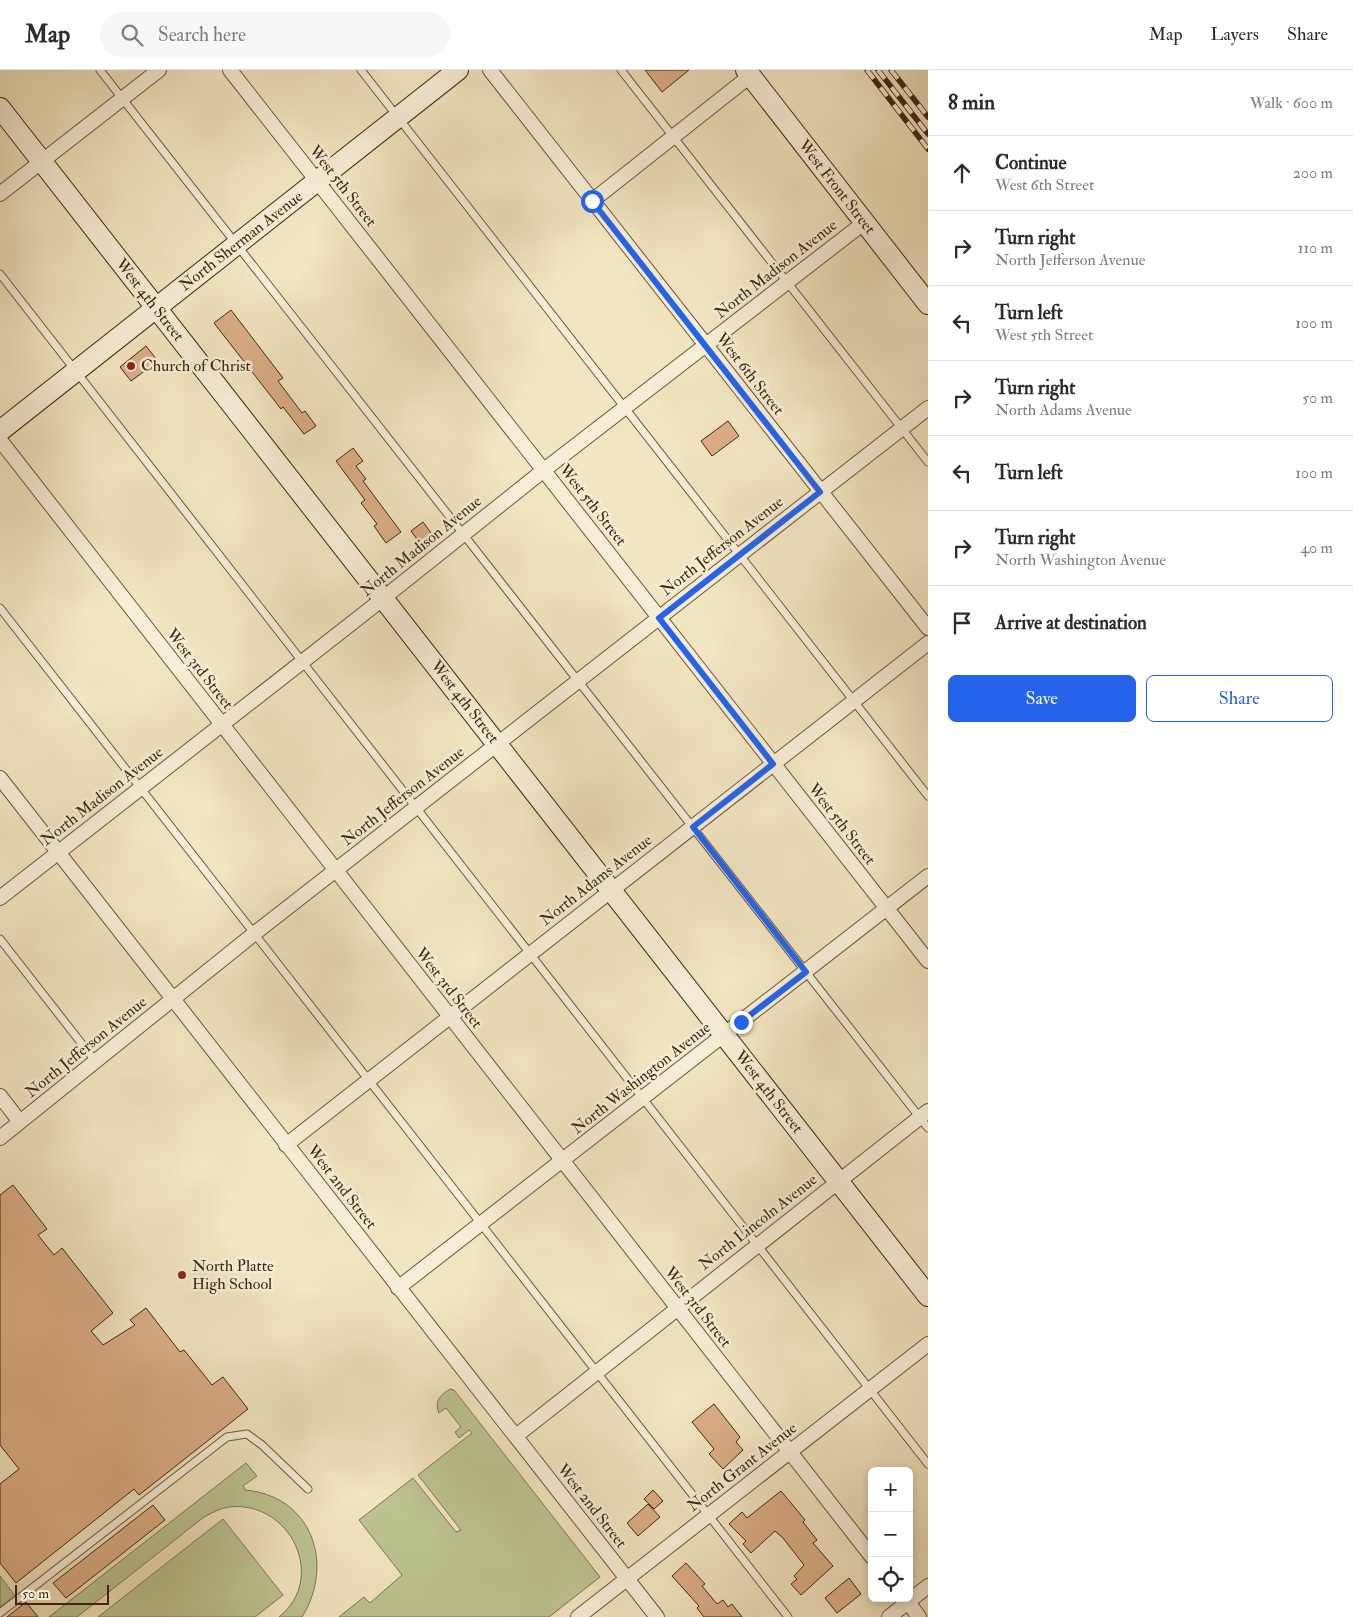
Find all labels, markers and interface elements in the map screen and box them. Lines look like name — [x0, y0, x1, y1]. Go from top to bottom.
search box — [100, 12, 450, 57]
text: Map — [25, 19, 70, 50]
icon: search — [118, 21, 146, 49]
text: Search here — [158, 23, 246, 47]
text: Map — [1149, 23, 1183, 46]
text: Layers — [1211, 23, 1259, 46]
text: Share — [1287, 23, 1328, 46]
text: 8 min — [948, 89, 995, 116]
text: Walk · 600 m — [1250, 93, 1333, 113]
street label: West Front Street — [793, 135, 880, 238]
street label: West 5th Street — [304, 140, 381, 231]
text: Continue — [995, 151, 1066, 175]
icon: ahead — [948, 159, 976, 187]
text: 200 m — [1293, 163, 1333, 183]
text: West 6th Street — [995, 175, 1094, 195]
street label: North Sherman Avenue — [175, 186, 307, 295]
route start — [581, 190, 604, 213]
street label: North Madison Avenue — [711, 215, 841, 323]
text: Turn right — [995, 226, 1075, 250]
icon: right — [948, 234, 976, 262]
text: 110 m — [1298, 238, 1333, 258]
text: North Jefferson Avenue — [995, 250, 1145, 270]
street label: West 4th Street — [111, 254, 189, 345]
text: Turn left — [995, 301, 1063, 325]
icon: left — [948, 309, 976, 337]
text: 100 m — [1295, 313, 1333, 333]
text: West 5th Street — [995, 325, 1093, 345]
street label: West 6th Street — [711, 328, 788, 419]
place label: Church of Christ — [141, 356, 251, 376]
marker: Church of Christ — [125, 360, 137, 372]
text: Turn right — [995, 376, 1075, 400]
icon: right — [948, 384, 976, 412]
text: 50 m — [1302, 388, 1333, 408]
text: North Adams Avenue — [995, 400, 1132, 420]
street label: West 5th Street — [554, 459, 631, 550]
icon: left — [948, 459, 976, 487]
text: Turn left — [995, 461, 1063, 485]
text: 100 m — [1295, 463, 1333, 483]
street label: North Madison Avenue — [357, 491, 486, 601]
street label: North Jefferson Avenue — [657, 492, 788, 601]
text: Turn right — [995, 526, 1075, 550]
icon: right — [948, 534, 976, 562]
text: 40 m — [1300, 538, 1333, 558]
text: North Washington Avenue — [995, 550, 1166, 570]
icon: arrive — [948, 609, 976, 637]
text: Arrive at destination — [995, 611, 1147, 635]
street label: West 3rd Street — [162, 624, 238, 714]
street label: West 4th Street — [426, 656, 504, 747]
button: Save — [948, 675, 1136, 722]
button: Share — [1146, 675, 1333, 722]
street label: North Madison Avenue — [37, 742, 167, 850]
street label: North Jefferson Avenue — [338, 742, 469, 851]
street label: West 5th Street — [803, 778, 880, 869]
street label: North Adams Avenue — [536, 830, 656, 930]
street label: West 3rd Street — [411, 943, 487, 1033]
street label: North Jefferson Avenue — [21, 992, 152, 1103]
route end — [730, 1011, 753, 1034]
street label: North Washington Avenue — [567, 1017, 715, 1139]
street label: West 4th Street — [730, 1046, 808, 1137]
street label: West 2nd Street — [302, 1140, 381, 1233]
street label: North Lincoln Avenue — [695, 1169, 821, 1274]
place label: North Platte High School — [192, 1256, 274, 1294]
street label: West 3rd Street — [660, 1262, 736, 1352]
marker: North Platte High School — [176, 1269, 188, 1281]
street label: North Grant Avenue — [683, 1418, 801, 1516]
street label: West 2nd Street — [552, 1459, 631, 1552]
map controls — [868, 1467, 913, 1602]
button: + — [868, 1467, 913, 1512]
button: − — [868, 1512, 913, 1557]
button: locate — [868, 1557, 913, 1602]
scale bar — [15, 1582, 109, 1605]
text: 50 m — [22, 1585, 49, 1602]

